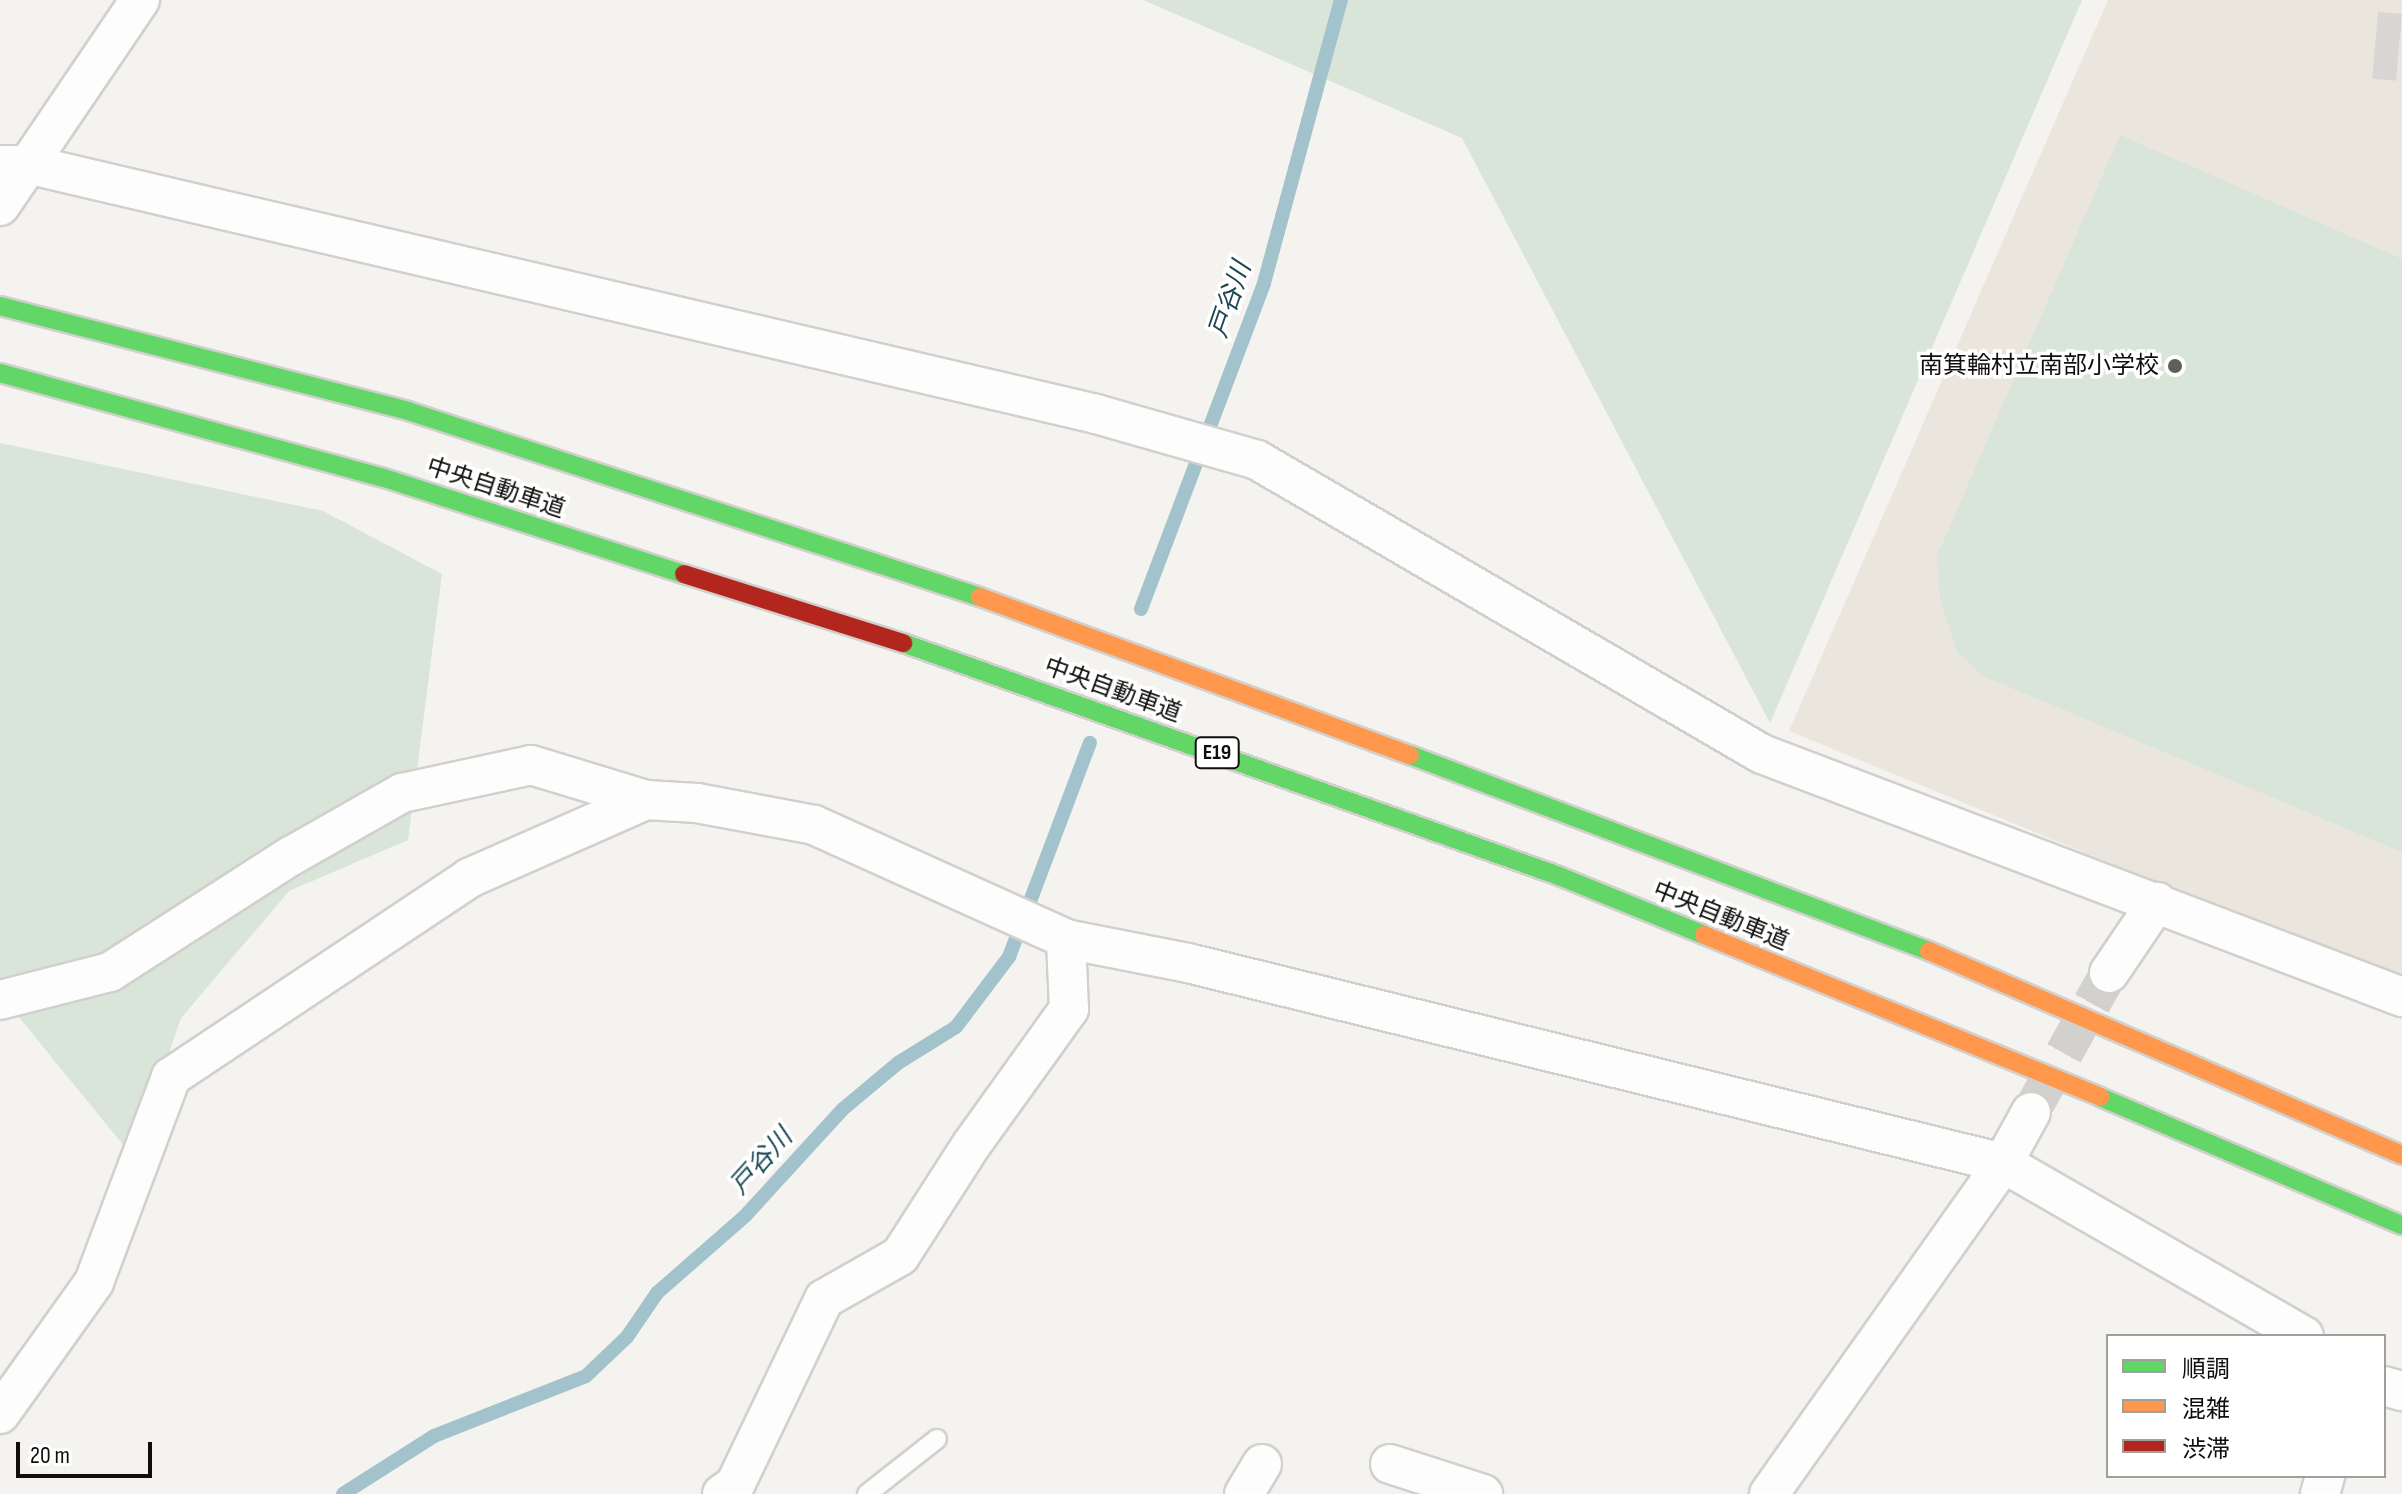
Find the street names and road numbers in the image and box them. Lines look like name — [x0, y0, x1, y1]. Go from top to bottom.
street label: 中央自動車道 — [423, 452, 569, 524]
street label: 中央自動車道 — [1040, 652, 1186, 728]
road number: E19 — [1193, 735, 1241, 771]
street label: 中央自動車道 — [1649, 876, 1793, 956]

